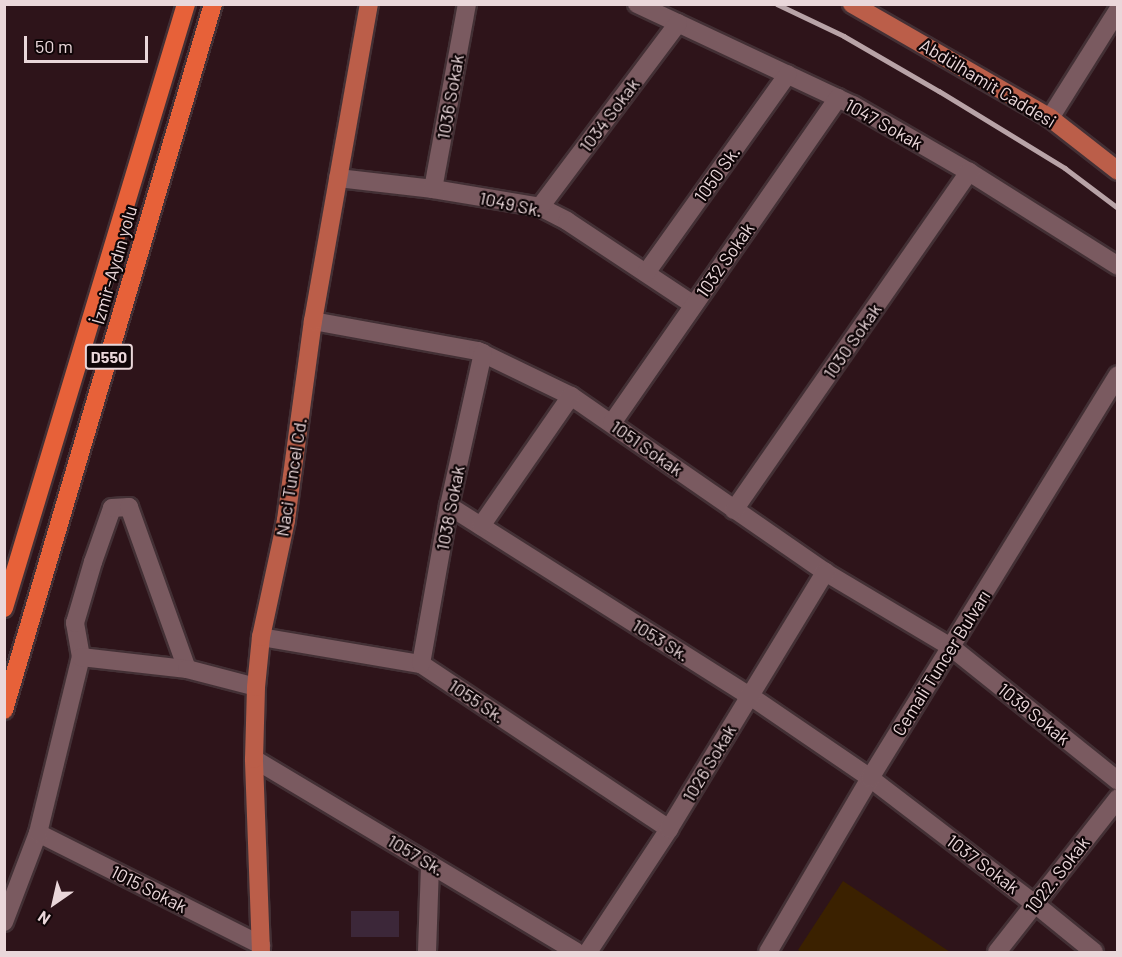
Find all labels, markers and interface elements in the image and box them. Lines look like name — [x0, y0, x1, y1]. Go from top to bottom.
scale bar — [27, 24, 152, 62]
street label: Abdülhamit Caddesi — [916, 34, 1060, 132]
text: 50 m — [35, 35, 73, 57]
street label: 1036 Sokak — [432, 53, 468, 141]
street label: 1034 Sokak — [574, 74, 644, 156]
street label: 1047 Sokak — [841, 94, 927, 154]
street label: 1050 Sk. — [689, 142, 745, 206]
street label: 1049 Sk. — [478, 187, 544, 221]
street label: İzmir-Aydın yolu — [87, 203, 141, 327]
street label: 1032 Sokak — [691, 218, 759, 302]
street label: 1030 Sokak — [818, 299, 886, 383]
road number: D550 — [84, 344, 134, 370]
street label: 1051 Sokak — [607, 415, 687, 481]
street label: Naci Tuncel Cd. — [271, 416, 311, 538]
street label: 1038 Sokak — [431, 464, 469, 552]
street label: Cemali Tuncer Bulvarı — [887, 586, 995, 740]
street label: 1053 Sk. — [629, 614, 693, 666]
street label: 1055 Sk. — [445, 674, 509, 728]
street label: 1039 Sokak — [994, 679, 1074, 749]
street label: 1026 Sokak — [677, 720, 741, 806]
street label: 1057 Sk. — [384, 830, 448, 880]
street label: 1037 Sokak — [942, 830, 1024, 898]
street label: 1022. Sokak — [1020, 832, 1094, 918]
street label: 1015 Sokak — [107, 861, 191, 917]
north arrow — [24, 873, 84, 933]
text: N — [34, 907, 53, 929]

